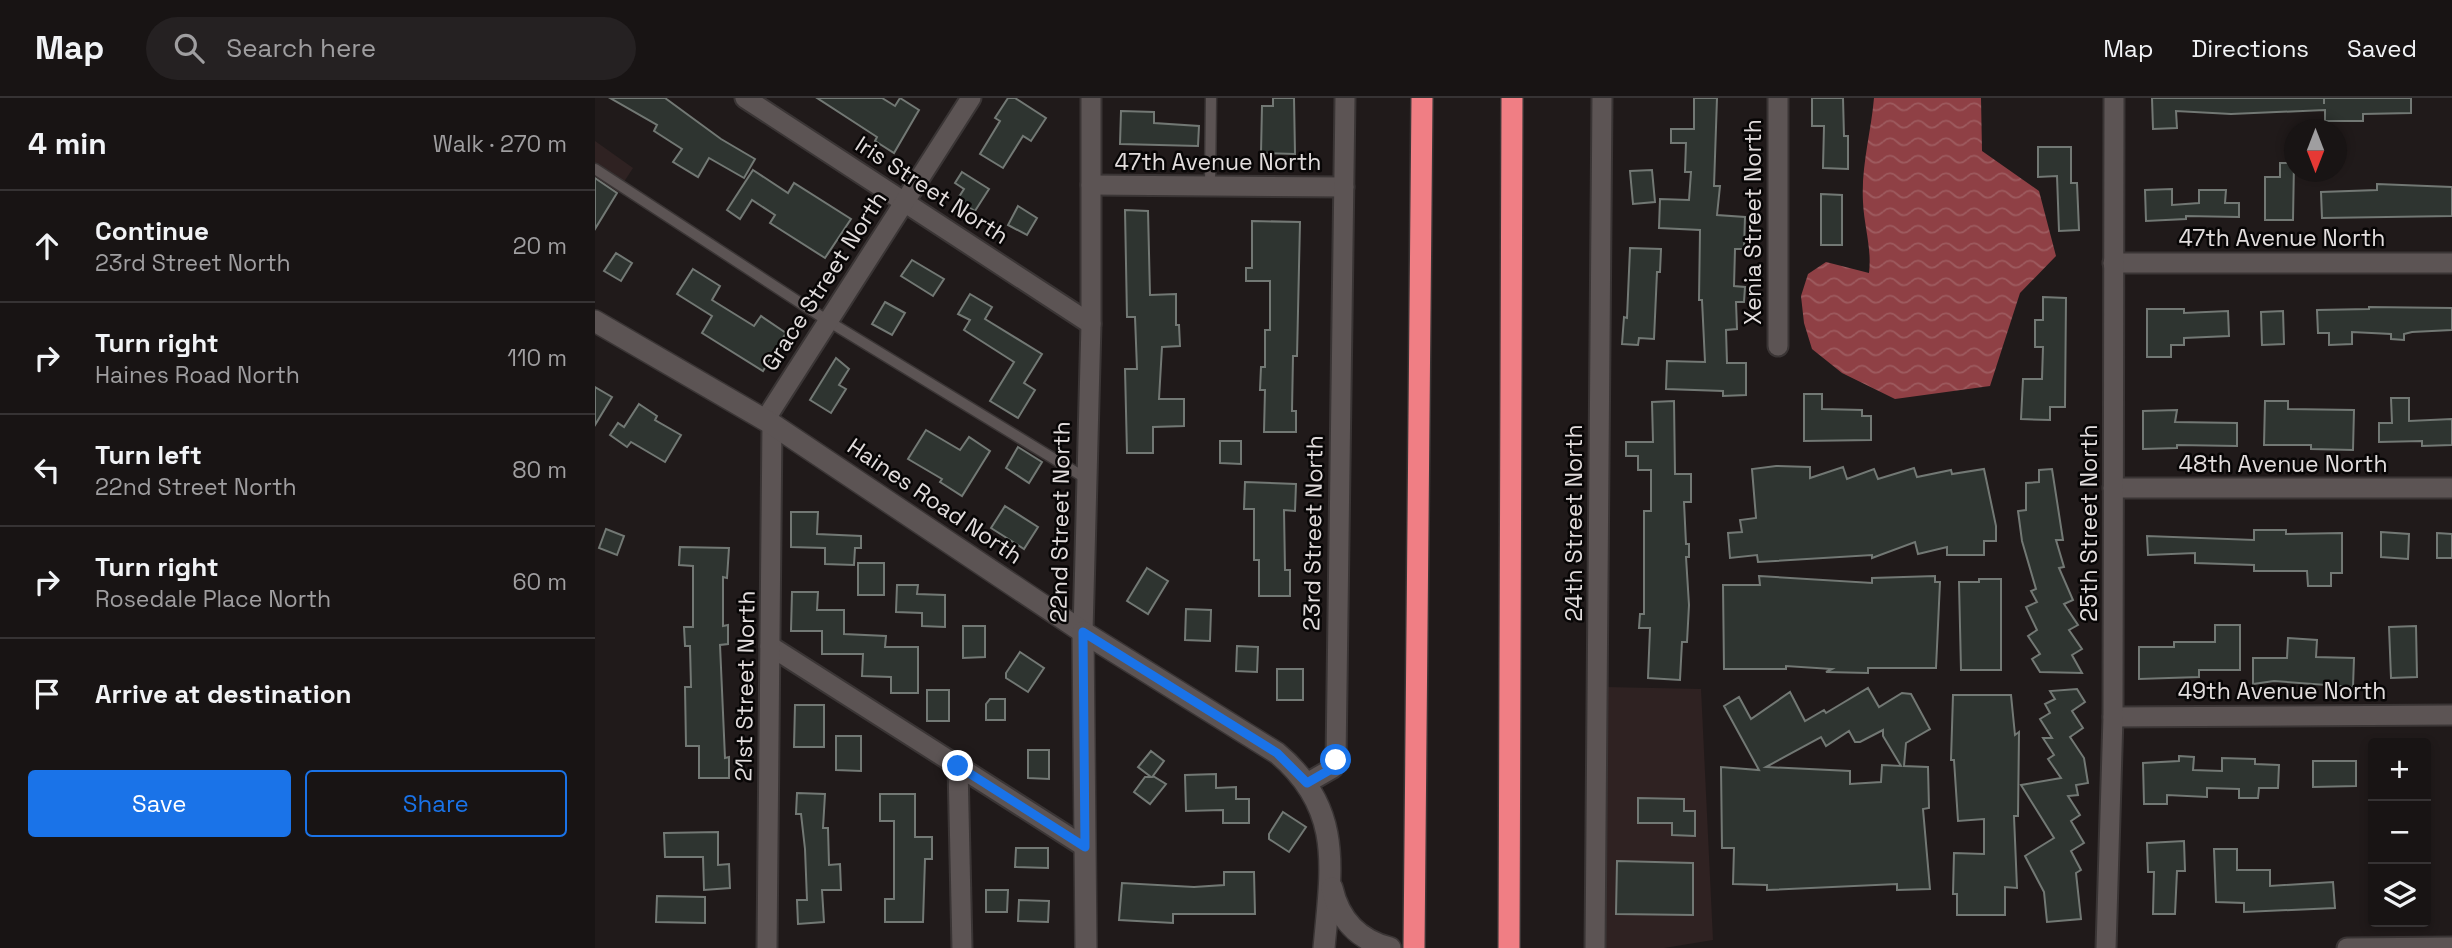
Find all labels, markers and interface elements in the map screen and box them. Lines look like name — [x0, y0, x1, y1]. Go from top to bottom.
search box — [146, 17, 636, 80]
text: Map — [35, 27, 104, 69]
icon: search — [170, 29, 208, 67]
text: Search here — [226, 31, 376, 65]
text: Map — [2103, 33, 2153, 64]
text: Directions — [2191, 33, 2309, 64]
text: Saved — [2347, 33, 2417, 64]
street label: Xenia Street North — [1738, 119, 1768, 325]
north arrow — [2284, 119, 2347, 182]
text: 4 min — [28, 124, 107, 163]
text: Walk · 270 m — [433, 129, 567, 159]
street label: Iris Street North — [850, 129, 1014, 251]
street label: 47th Avenue North — [1115, 147, 1321, 177]
street label: Grace Street North — [755, 185, 893, 377]
text: Continue — [95, 214, 209, 248]
street label: 47th Avenue North — [2179, 223, 2385, 253]
icon: ahead — [28, 227, 66, 265]
text: 20 m — [513, 231, 567, 261]
text: 23rd Street North — [95, 248, 291, 278]
text: Turn right — [95, 326, 219, 360]
icon: right — [28, 339, 66, 377]
text: 110 m — [507, 343, 567, 373]
text: Haines Road North — [95, 360, 300, 390]
street label: 22nd Street North — [1043, 421, 1077, 623]
street label: 24th Street North — [1559, 424, 1589, 622]
street label: 25th Street North — [2074, 424, 2104, 622]
street label: Haines Road North — [842, 431, 1028, 571]
street label: 23rd Street North — [1296, 435, 1330, 631]
text: Turn left — [95, 438, 202, 472]
street label: 48th Avenue North — [2179, 449, 2387, 479]
icon: left — [28, 451, 66, 489]
text: 80 m — [512, 455, 567, 485]
text: 22nd Street North — [95, 472, 297, 502]
text: Turn right — [95, 550, 219, 584]
icon: right — [28, 563, 66, 601]
text: 60 m — [512, 567, 567, 597]
text: Rosedale Place North — [95, 584, 331, 614]
street label: 21st Street North — [728, 590, 762, 782]
icon: arrive — [28, 675, 66, 713]
street label: 49th Avenue North — [2178, 676, 2386, 706]
text: Arrive at destination — [95, 677, 352, 711]
map controls — [2368, 738, 2431, 927]
button: + — [2368, 738, 2431, 801]
route start — [1320, 744, 1351, 775]
route end — [942, 750, 973, 781]
button: Save — [28, 770, 291, 837]
button: Share — [305, 770, 567, 837]
button: − — [2368, 801, 2431, 864]
button: layers — [2368, 864, 2431, 927]

